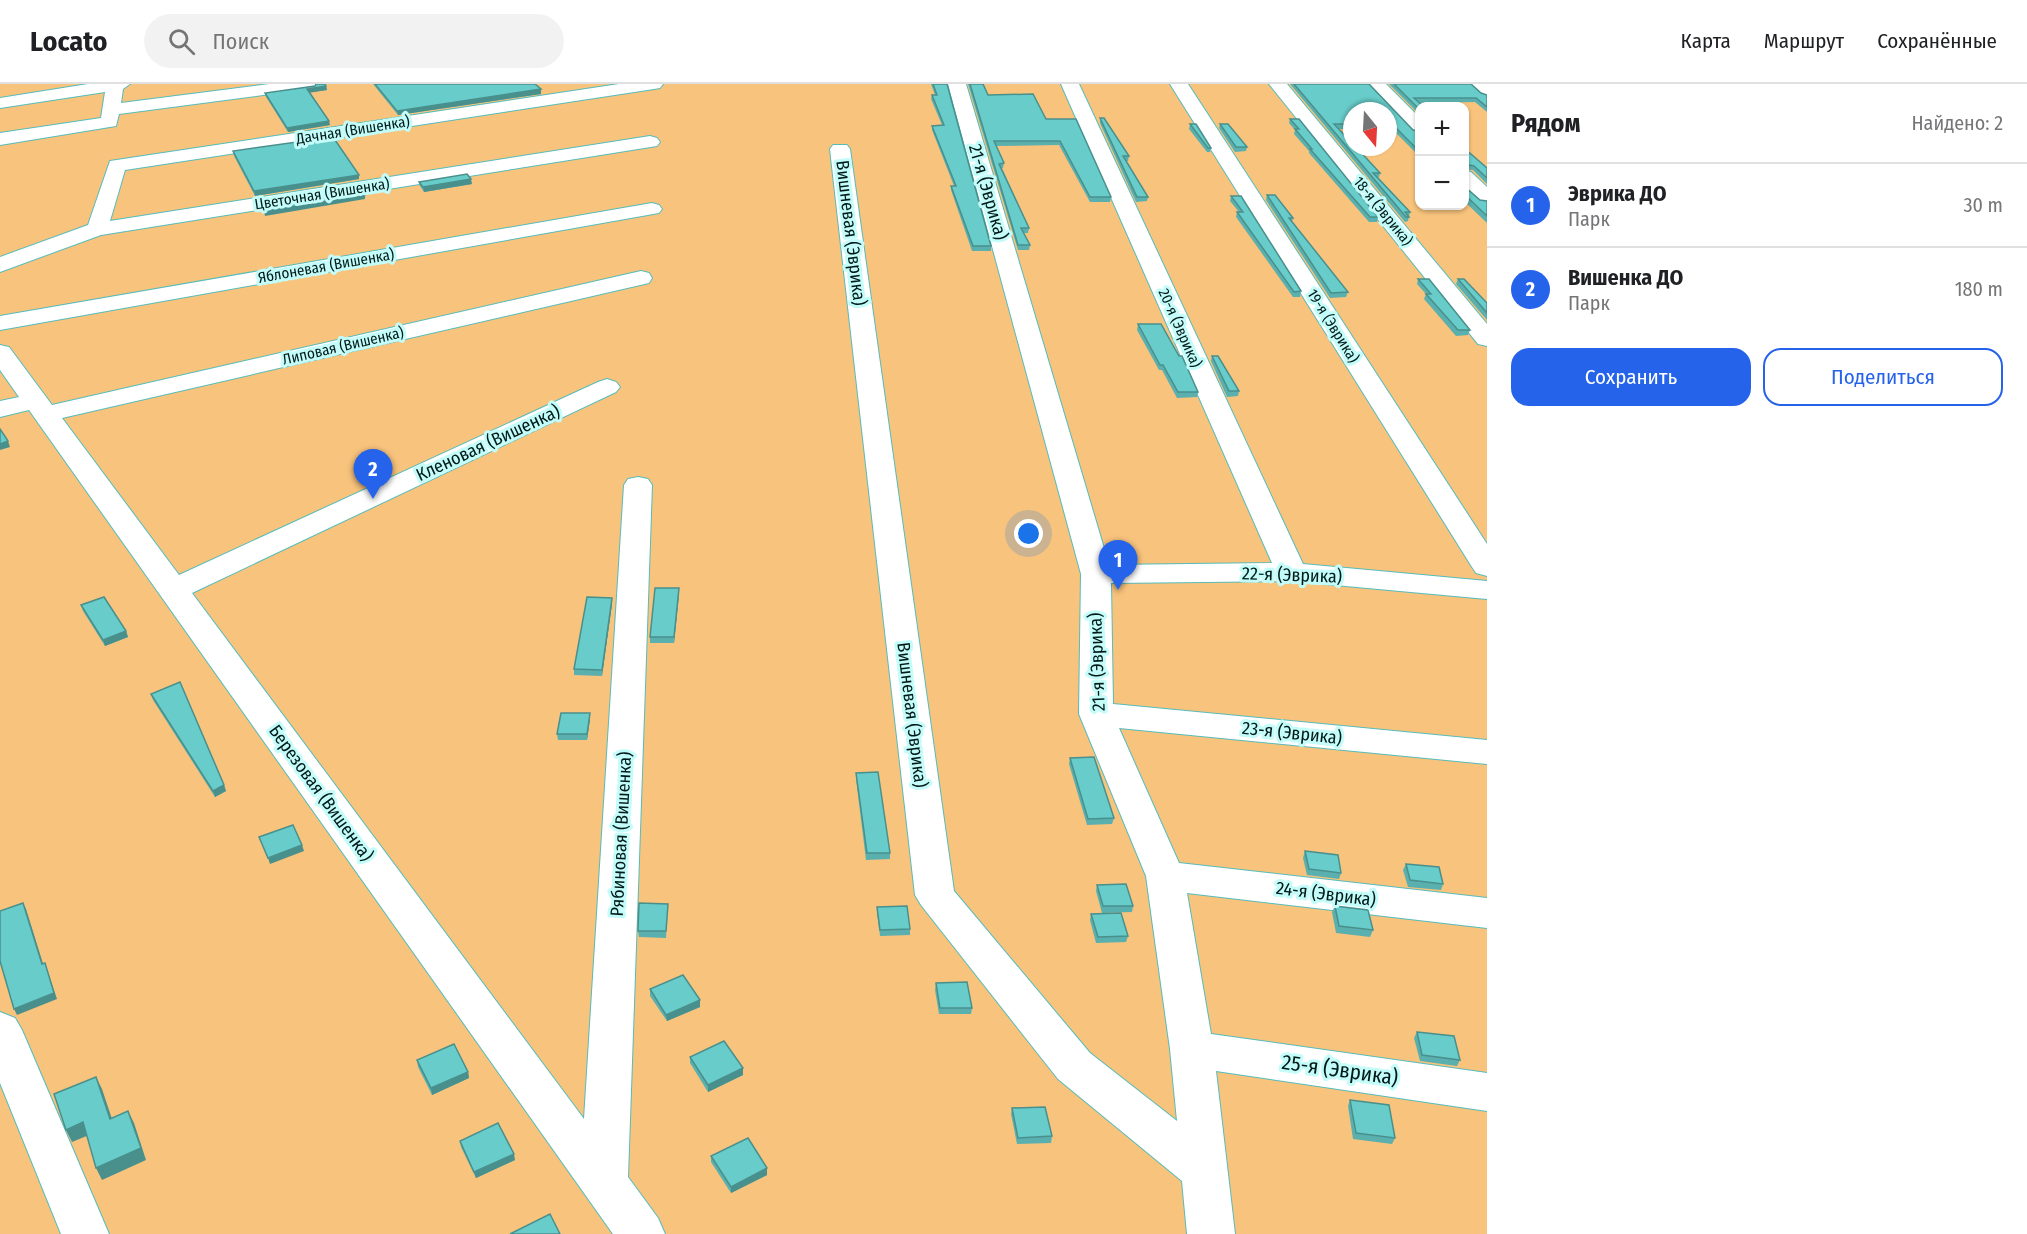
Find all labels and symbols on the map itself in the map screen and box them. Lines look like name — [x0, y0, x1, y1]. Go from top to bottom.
north arrow — [1343, 102, 1397, 156]
street label: Дачная (Вишенка) — [294, 112, 411, 148]
street label: 21-я (Эврика) — [964, 142, 1012, 242]
street label: Вишневая (Эврика) — [831, 159, 871, 307]
street label: 18-я (Эврика) — [1350, 173, 1416, 249]
street label: Цветочная (Вишенка) — [253, 174, 391, 214]
street label: Яблоневая (Вишенка) — [256, 245, 396, 287]
street label: 20-я (Эврика) — [1155, 286, 1205, 370]
street label: 19-я (Эврика) — [1303, 286, 1363, 366]
street label: Липовая (Вишенка) — [281, 323, 405, 369]
street label: Кленовая (Вишенка) — [413, 400, 563, 486]
pin: 2 — [354, 450, 392, 499]
your location — [1014, 519, 1043, 548]
pin: 1 — [1098, 540, 1138, 590]
street label: 22-я (Эврика) — [1242, 562, 1342, 588]
street label: 21-я (Эврика) — [1084, 612, 1110, 712]
street label: Вишневая (Эврика) — [892, 641, 932, 789]
street label: 23-я (Эврика) — [1241, 717, 1343, 749]
street label: Березовая (Вишенка) — [264, 721, 378, 865]
street label: Рябиновая (Вишенка) — [606, 751, 636, 917]
street label: 24-я (Эврика) — [1275, 877, 1377, 911]
street label: 25-я (Эврика) — [1280, 1049, 1400, 1091]

